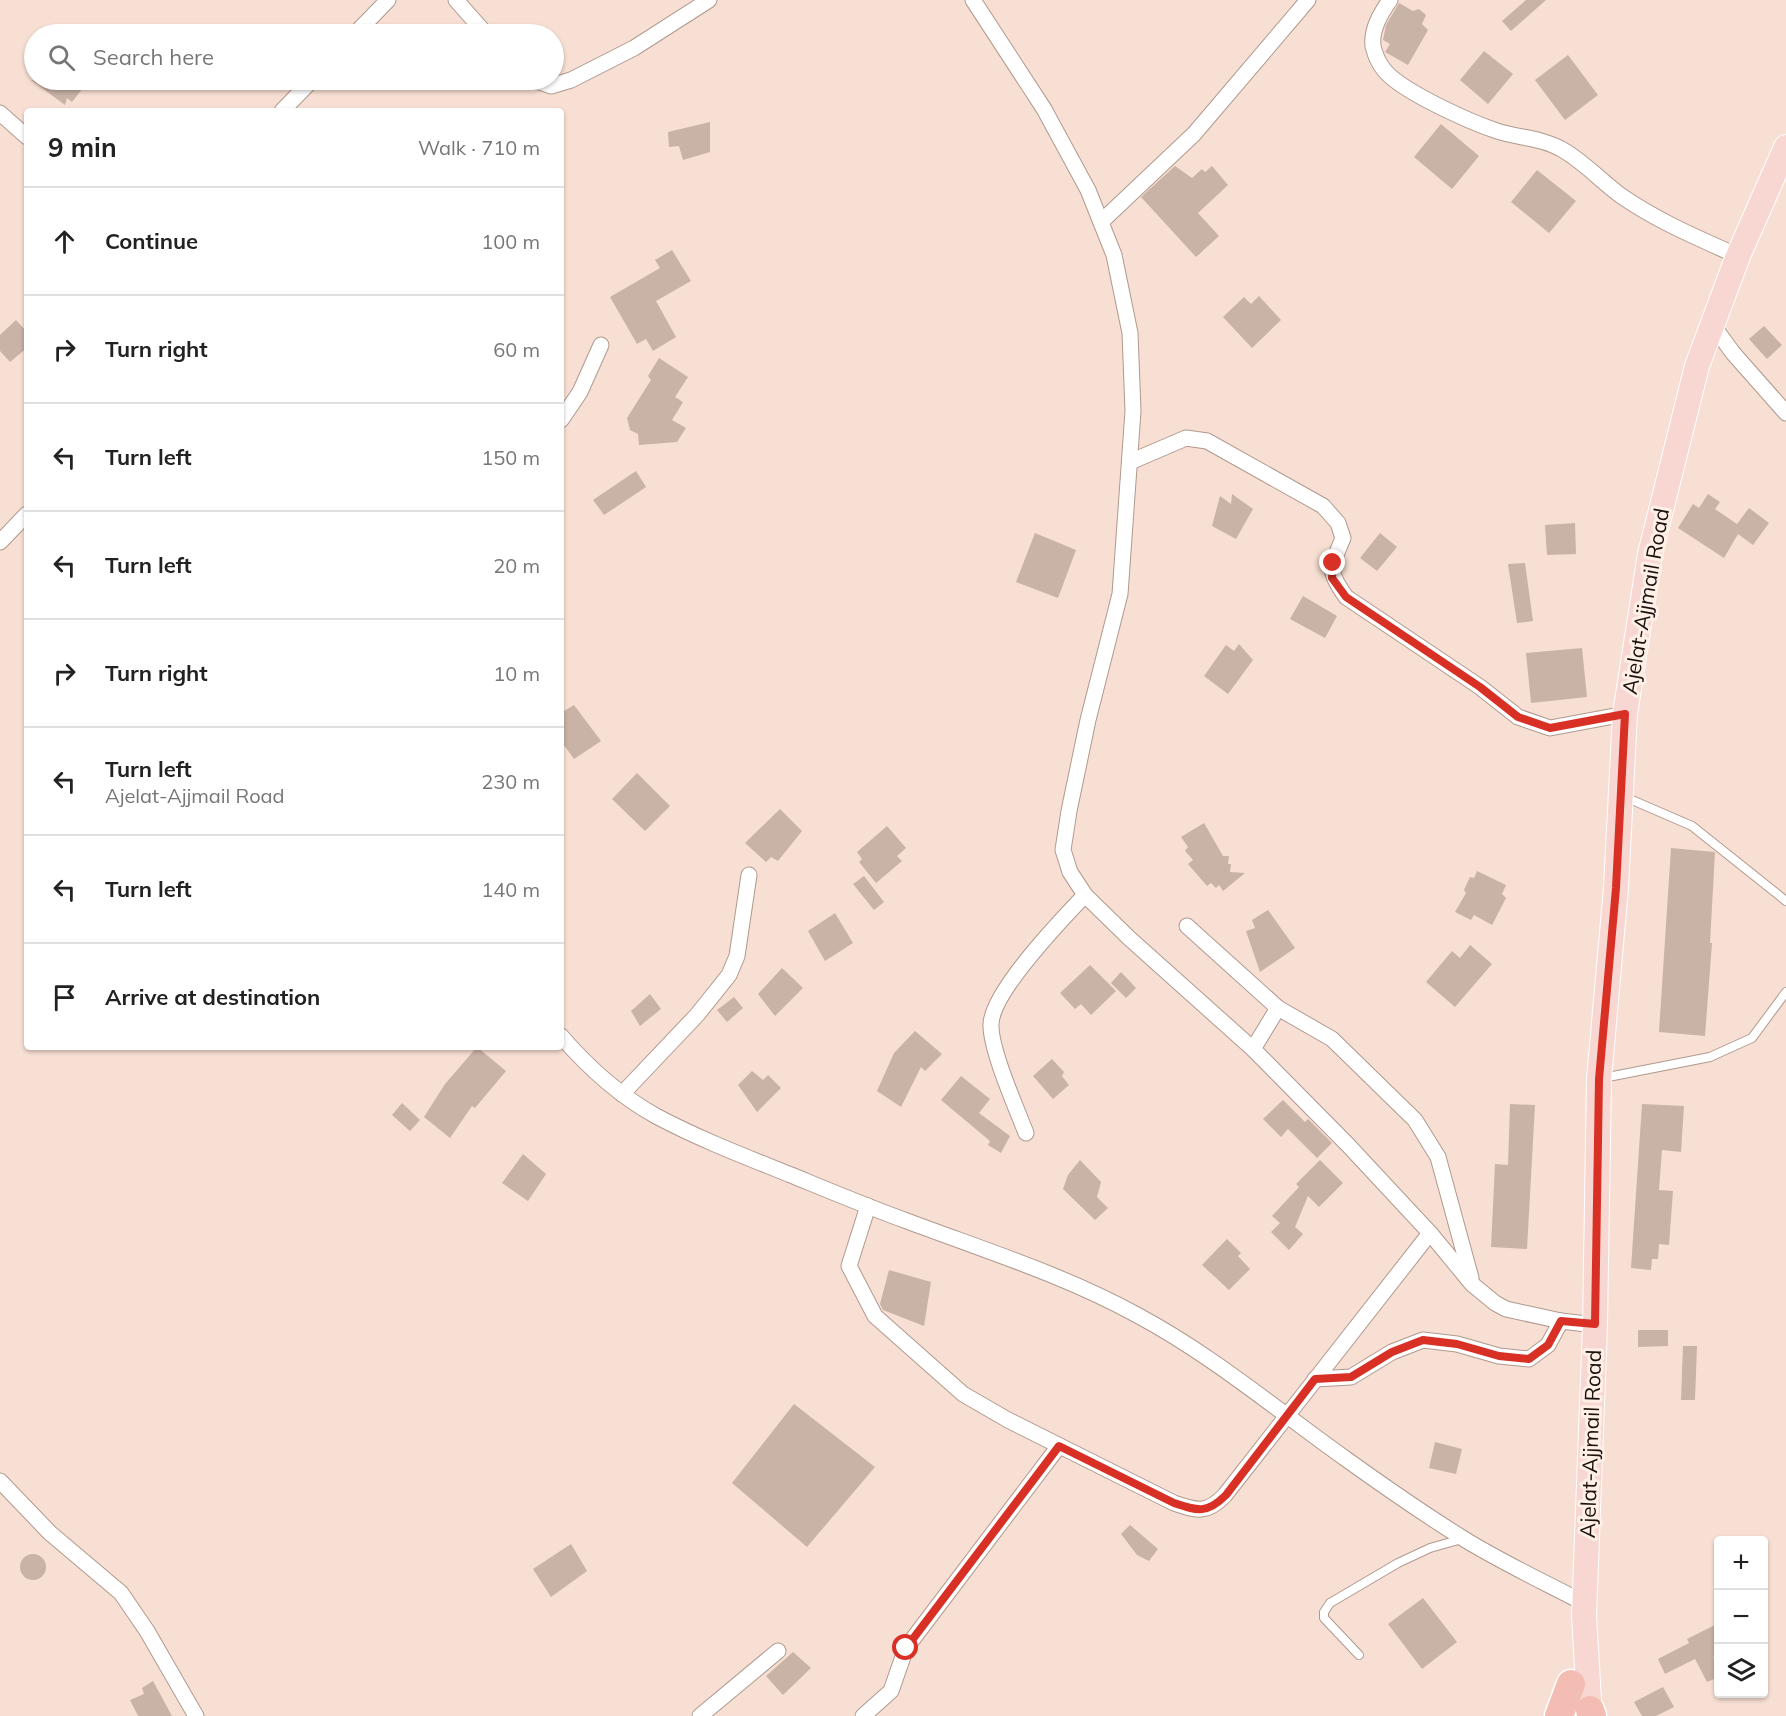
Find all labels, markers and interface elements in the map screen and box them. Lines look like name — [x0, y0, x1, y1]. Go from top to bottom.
search box — [24, 24, 564, 90]
icon: search — [45, 41, 78, 74]
text: Search here — [93, 43, 214, 71]
text: 9 min — [48, 131, 117, 164]
text: Walk · 710 m — [418, 135, 540, 160]
icon: ahead — [48, 225, 81, 258]
text: Continue — [105, 227, 198, 255]
text: 100 m — [481, 229, 540, 254]
icon: right — [48, 333, 81, 366]
text: Turn right — [105, 335, 208, 363]
text: 60 m — [493, 337, 540, 362]
icon: left — [48, 441, 81, 474]
text: Turn left — [105, 443, 192, 471]
text: 150 m — [481, 445, 540, 470]
street label: Ajelat-Ajjmail Road — [1616, 506, 1674, 696]
icon: left — [48, 549, 81, 582]
route end — [1319, 549, 1345, 575]
text: Turn left — [105, 551, 192, 579]
text: 20 m — [493, 553, 540, 578]
icon: right — [48, 657, 81, 690]
text: Turn right — [105, 659, 208, 687]
text: 10 m — [493, 661, 540, 686]
text: Turn left — [105, 755, 192, 783]
icon: left — [48, 765, 81, 798]
text: 230 m — [481, 769, 540, 794]
text: Ajelat-Ajjmail Road — [105, 783, 285, 808]
icon: left — [48, 873, 81, 906]
text: Turn left — [105, 875, 192, 903]
text: 140 m — [481, 877, 540, 902]
icon: arrive — [48, 981, 81, 1014]
text: Arrive at destination — [105, 983, 320, 1011]
street label: Ajelat-Ajjmail Road — [1574, 1349, 1606, 1539]
map controls — [1714, 1536, 1768, 1698]
button: + — [1714, 1536, 1768, 1590]
button: − — [1714, 1590, 1768, 1644]
route start — [892, 1634, 918, 1660]
button: layers — [1714, 1644, 1768, 1698]

